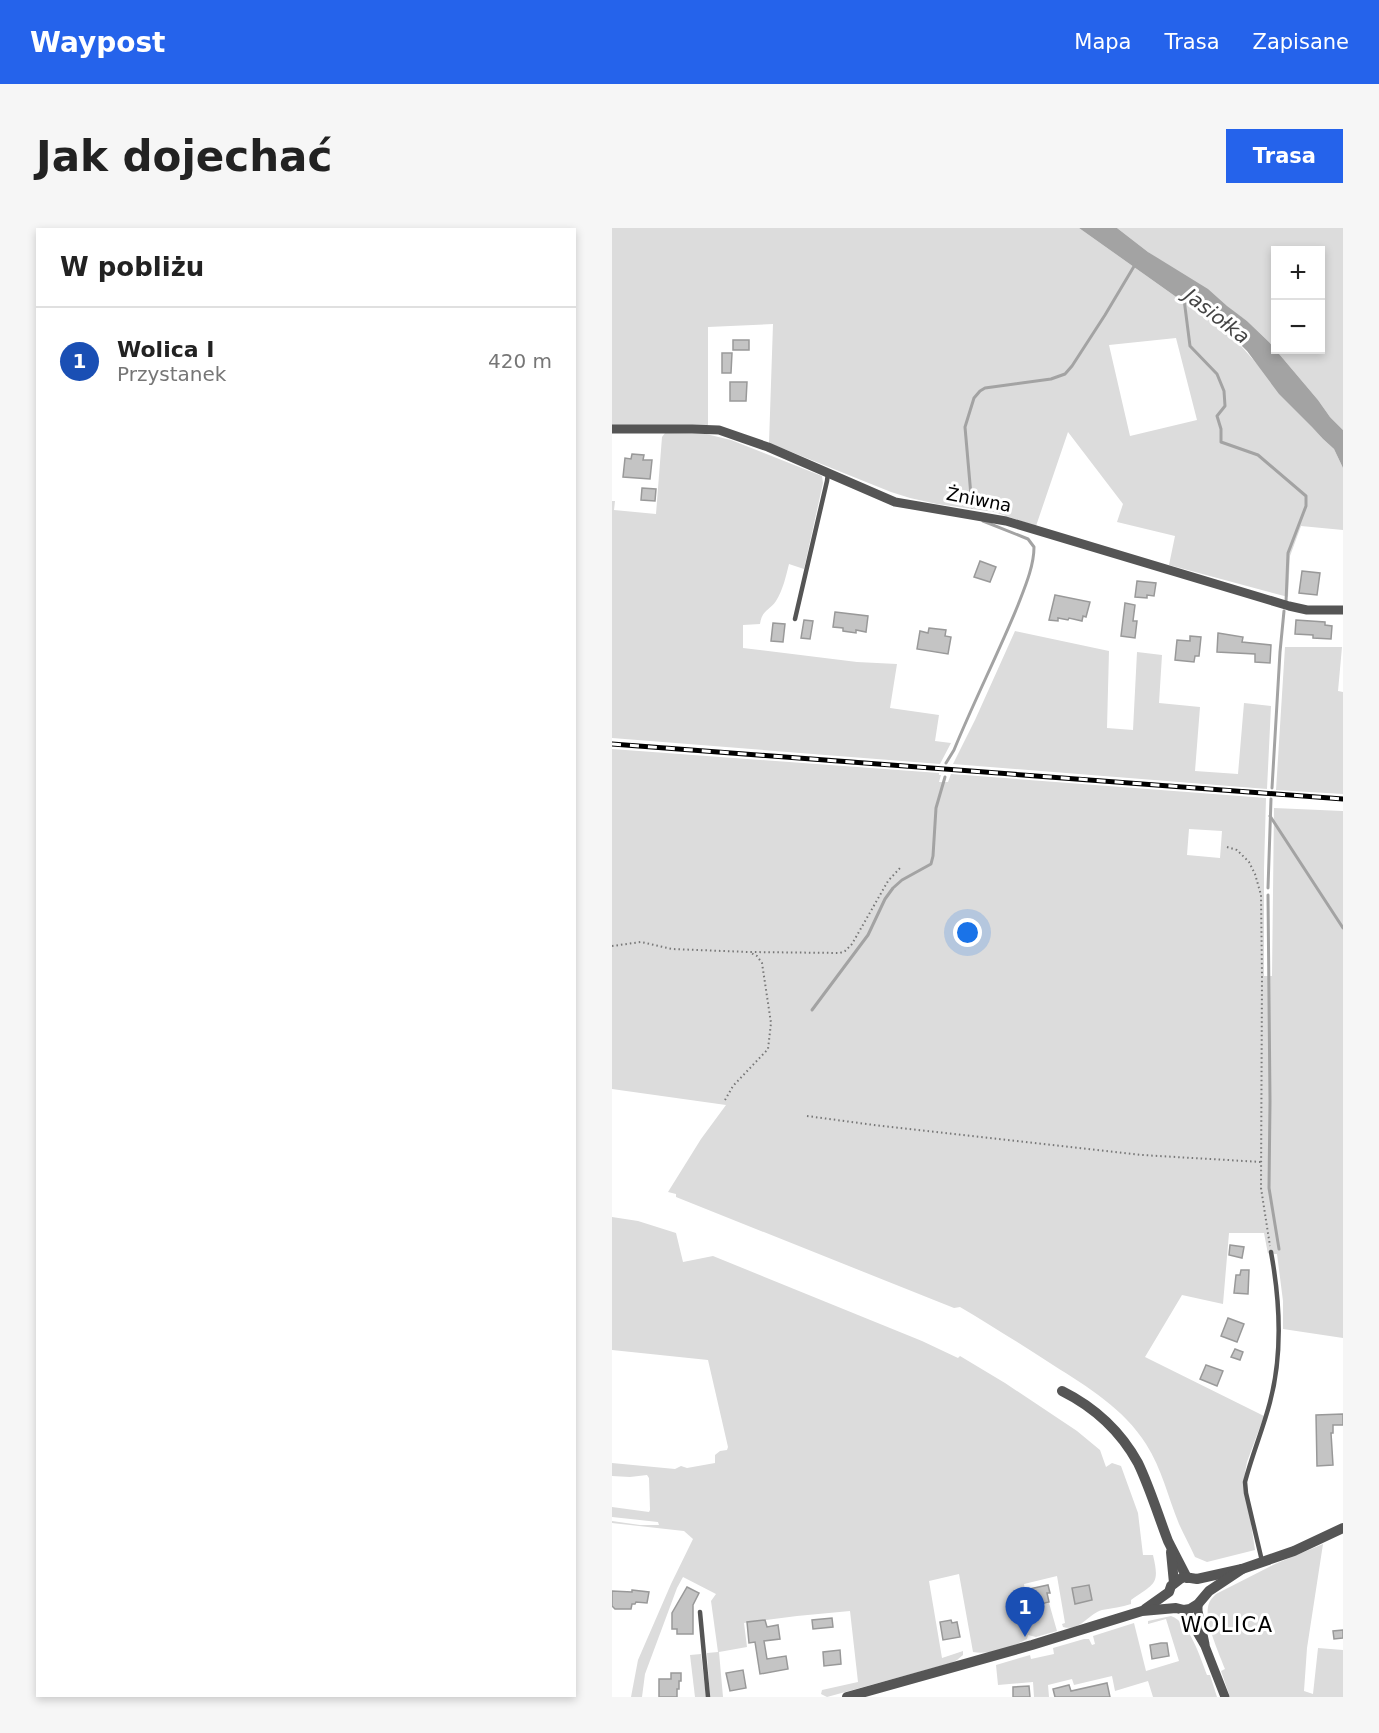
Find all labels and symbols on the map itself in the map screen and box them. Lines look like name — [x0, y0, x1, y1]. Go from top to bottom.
water label: Jasiołka — [1177, 281, 1254, 349]
street label: Żniwna — [945, 483, 1013, 516]
your location — [953, 918, 982, 947]
pin: 1 — [1006, 1588, 1044, 1637]
district label: WOLICA — [1180, 1613, 1274, 1637]

